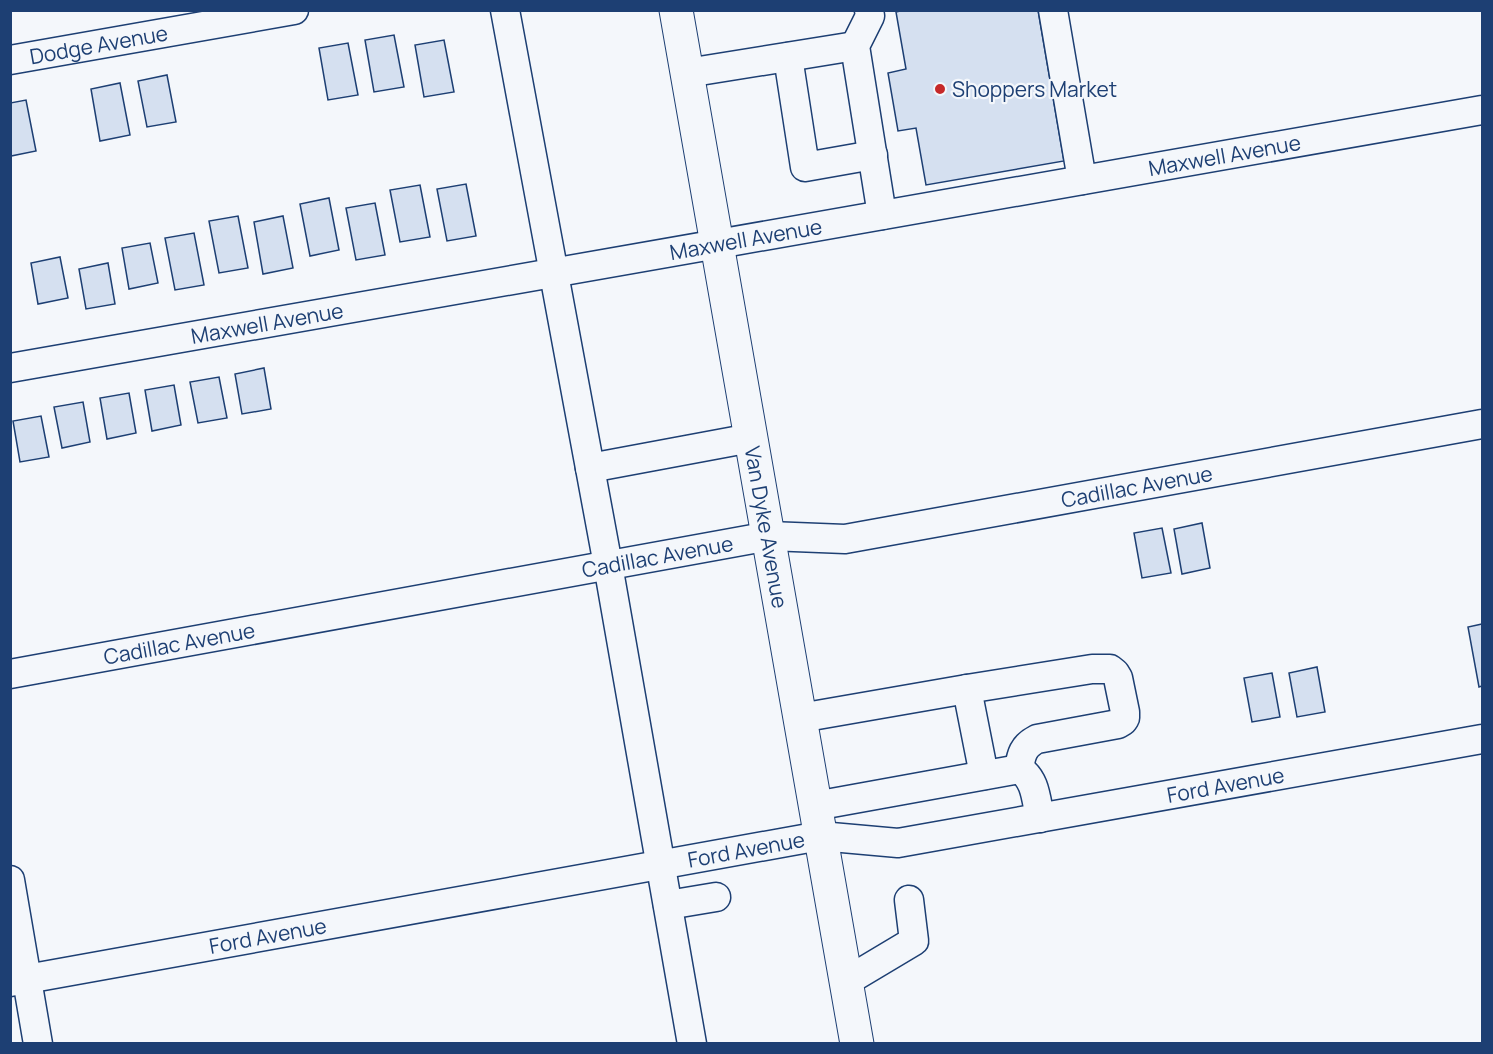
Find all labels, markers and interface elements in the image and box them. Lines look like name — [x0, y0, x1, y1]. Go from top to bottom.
street label: Dodge Avenue — [27, 18, 170, 70]
place label: Shoppers Market — [952, 75, 1117, 103]
marker: Shoppers Market — [933, 82, 947, 96]
street label: Maxwell Avenue — [1146, 128, 1303, 182]
street label: Maxwell Avenue — [667, 212, 824, 266]
street label: Maxwell Avenue — [189, 296, 345, 350]
street label: Van Dyke Avenue — [739, 444, 794, 610]
street label: Cadillac Avenue — [1059, 459, 1215, 514]
street label: Cadillac Avenue — [579, 529, 735, 584]
street label: Cadillac Avenue — [101, 616, 257, 671]
street label: Ford Avenue — [1165, 760, 1286, 809]
street label: Ford Avenue — [685, 825, 807, 874]
street label: Ford Avenue — [207, 911, 329, 960]

